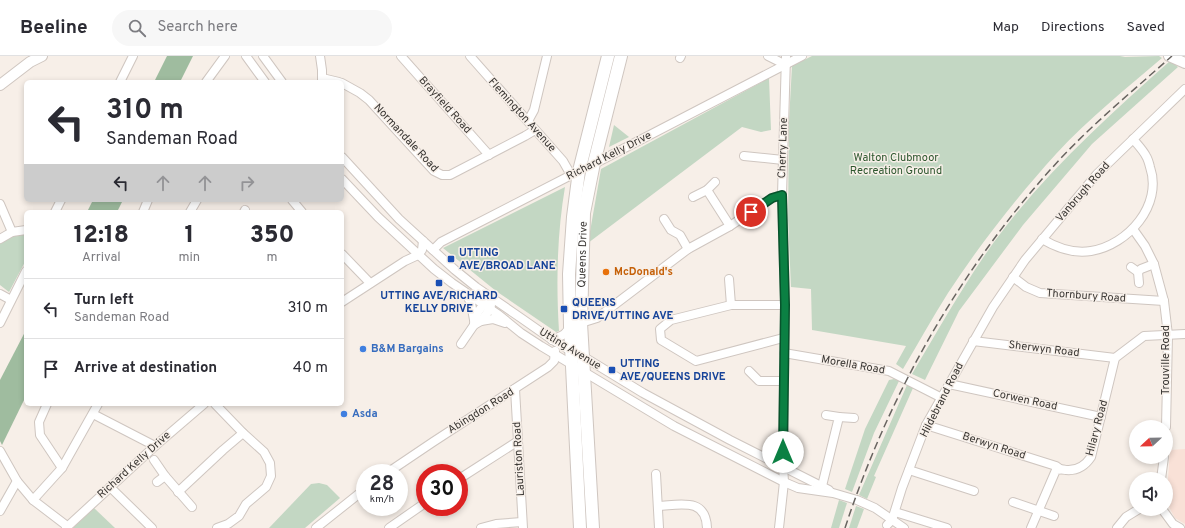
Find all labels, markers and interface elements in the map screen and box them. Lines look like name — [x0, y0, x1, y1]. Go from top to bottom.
search box — [112, 10, 392, 46]
text: Beeline — [20, 16, 88, 40]
icon: search — [126, 17, 148, 39]
text: Search here — [158, 18, 238, 37]
text: Map — [993, 19, 1019, 36]
text: Directions — [1041, 19, 1105, 36]
text: Saved — [1127, 19, 1165, 36]
street label: Brayfield Road — [416, 73, 474, 137]
street label: Flemington Avenue — [485, 75, 559, 155]
text: 310 m — [106, 93, 184, 129]
icon: left — [40, 96, 92, 148]
street label: Normandale Road — [371, 101, 441, 175]
street label: Cherry Lane — [775, 117, 791, 179]
text: Sandeman Road — [106, 128, 238, 151]
street label: Richard Kelly Drive — [564, 128, 654, 184]
park label: Walton Clubmoor Recreation Ground — [850, 151, 942, 178]
street label: Vanbrugh Road — [1053, 159, 1113, 225]
icon: left — [110, 172, 132, 194]
icon: ahead — [152, 172, 174, 194]
icon: ahead — [194, 172, 216, 194]
icon: right — [236, 172, 258, 194]
pin — [734, 195, 768, 229]
icon: arrive — [740, 201, 762, 223]
text: 12:18 — [74, 221, 129, 251]
text: 1 — [184, 221, 194, 251]
text: 350 — [250, 221, 294, 251]
street label: Queens Drive — [575, 221, 591, 288]
place label: UTTING AVE/BROAD LANE — [459, 246, 556, 273]
text: Arrival — [82, 250, 121, 266]
text: min — [179, 250, 200, 266]
text: m — [267, 250, 278, 266]
marker: UTTING AVE/BROAD LANE — [446, 254, 456, 264]
place label: McDonald's — [614, 265, 673, 279]
marker: McDonald's — [601, 267, 611, 277]
marker: UTTING AVE/RICHARD KELLY DRIVE — [434, 278, 444, 288]
street label: Thornbury Road — [1046, 286, 1126, 306]
place label: UTTING AVE/RICHARD KELLY DRIVE — [380, 289, 498, 316]
text: Turn left — [74, 291, 134, 310]
place label: QUEENS DRIVE/UTTING AVE — [572, 296, 673, 323]
icon: left — [40, 298, 62, 320]
text: 310 m — [288, 299, 328, 318]
marker: QUEENS DRIVE/UTTING AVE — [559, 304, 569, 314]
text: Sandeman Road — [74, 310, 169, 326]
street label: Utting Avenue — [536, 325, 604, 373]
street label: Trouville Road — [1159, 325, 1173, 395]
street label: Sherwyn Road — [1008, 338, 1080, 360]
place label: B&M Bargains — [371, 342, 444, 356]
marker: B&M Bargains — [358, 344, 368, 354]
street label: Morella Road — [820, 353, 886, 377]
place label: UTTING AVE/QUEENS DRIVE — [620, 357, 726, 384]
icon: arrive — [40, 358, 62, 380]
text: Arrive at destination — [74, 359, 217, 378]
text: 40 m — [293, 359, 328, 378]
street label: Hildebrand Road — [917, 360, 967, 440]
marker: UTTING AVE/QUEENS DRIVE — [607, 365, 617, 375]
street label: Abingdon Road — [445, 385, 517, 437]
street label: Corwen Road — [991, 386, 1059, 414]
street label: Hilary Road — [1083, 398, 1111, 458]
place label: Asda — [352, 407, 378, 421]
marker: Asda — [339, 409, 349, 419]
north arrow — [1129, 420, 1173, 464]
map controls — [1129, 420, 1173, 516]
street label: Lauriston Road — [510, 421, 528, 497]
street label: Richard Kelly Drive — [94, 428, 174, 502]
street label: Berwyn Road — [961, 429, 1027, 463]
position arrow — [762, 431, 804, 473]
speed limit sign: 30 — [416, 464, 468, 516]
text: 28 — [370, 472, 394, 498]
button: sound — [1129, 472, 1173, 516]
text: km/h — [370, 493, 394, 506]

